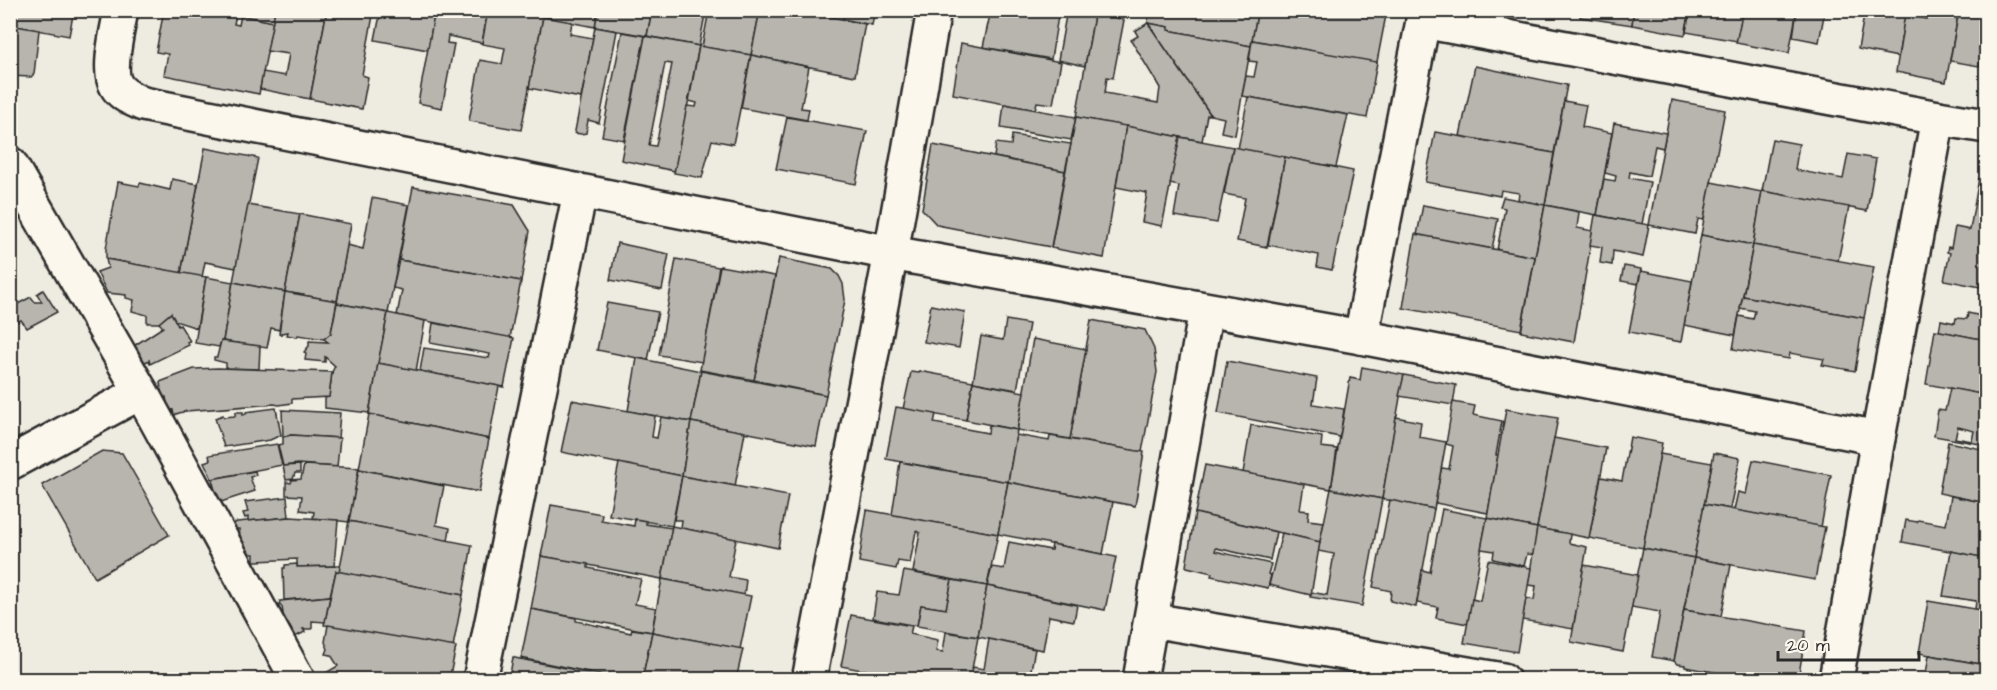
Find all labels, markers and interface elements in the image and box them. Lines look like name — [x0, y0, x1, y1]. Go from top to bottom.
scale bar — [1778, 624, 1919, 662]
text: 20 m — [1787, 633, 1830, 658]

